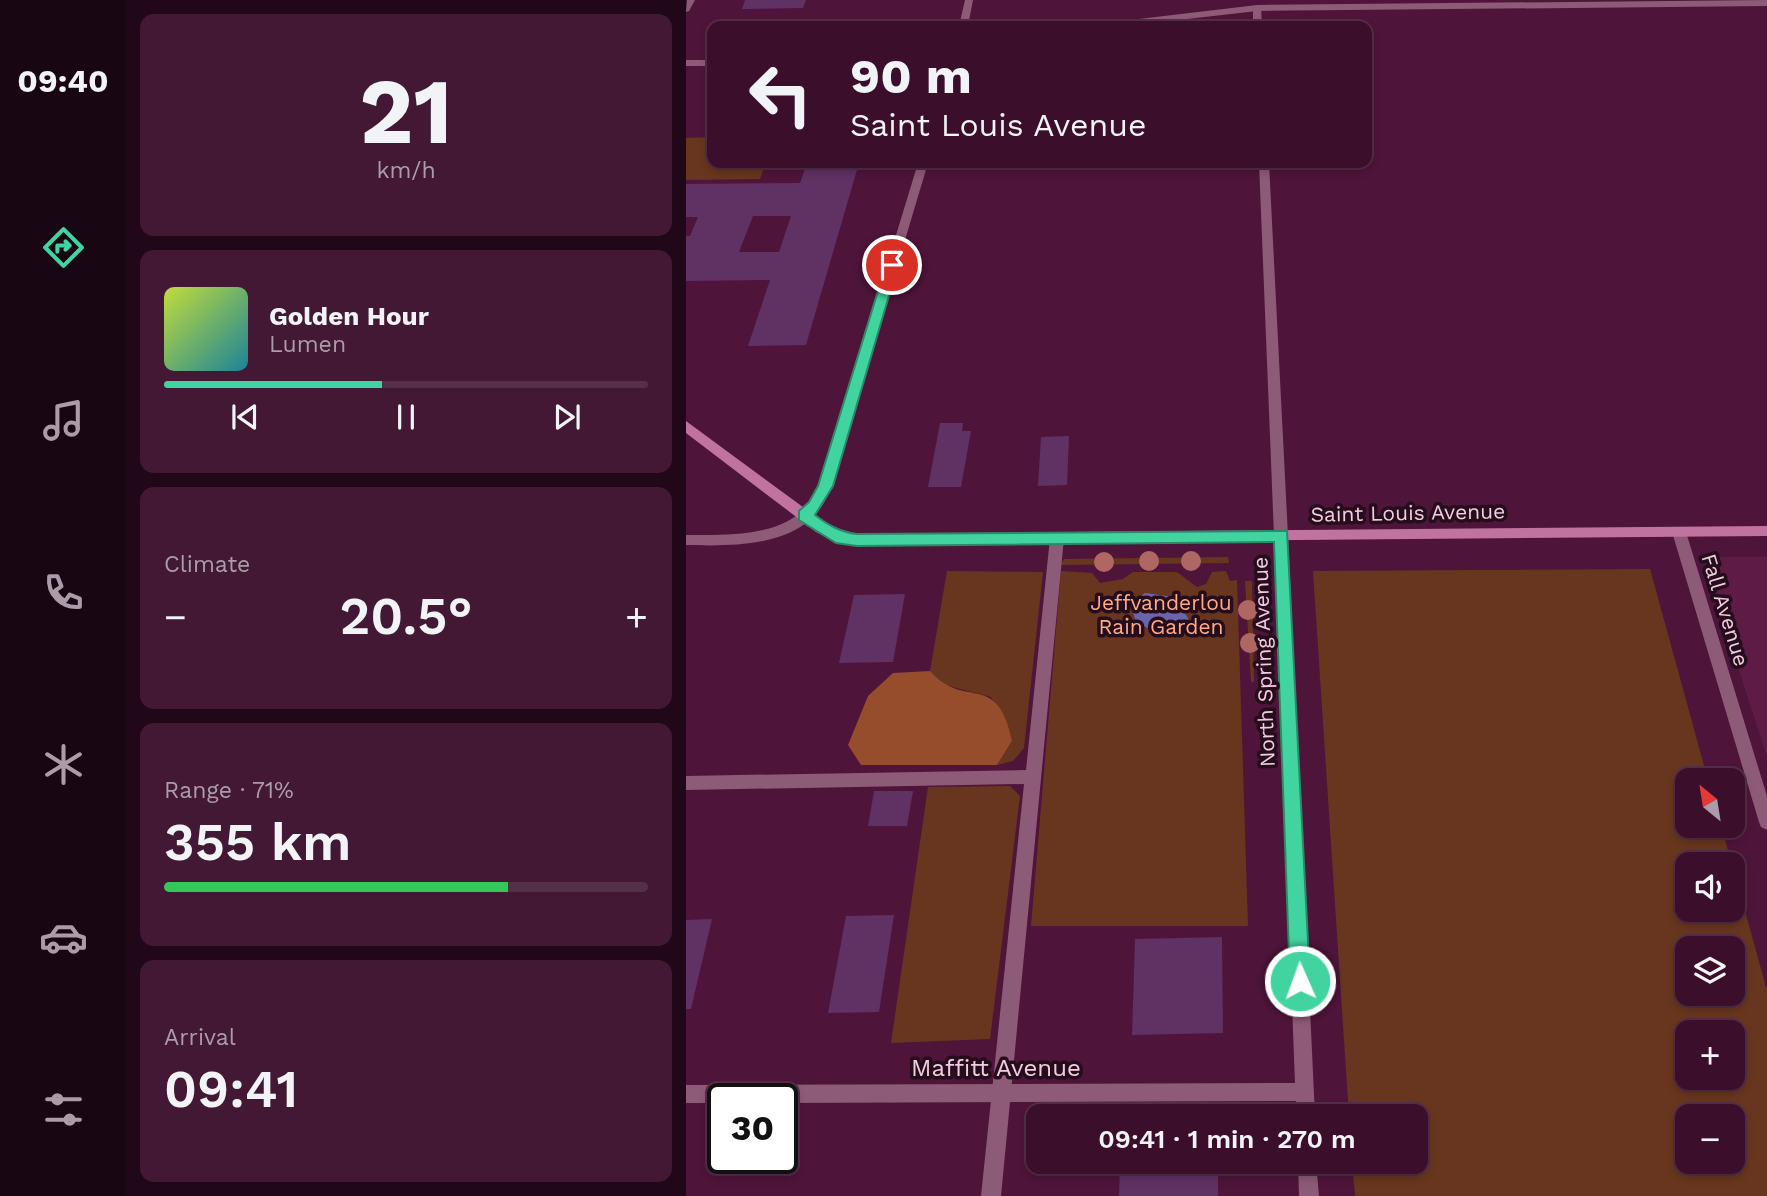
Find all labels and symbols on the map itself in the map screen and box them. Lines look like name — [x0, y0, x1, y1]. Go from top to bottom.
pin — [862, 235, 922, 295]
street label: Saint Louis Avenue — [1310, 498, 1505, 527]
street label: Fall Avenue — [1697, 551, 1754, 669]
street label: North Spring Avenue — [1247, 557, 1280, 767]
park label: Jeffvanderlou Rain Garden — [1090, 590, 1232, 639]
north arrow — [1675, 768, 1745, 838]
position arrow — [1263, 944, 1337, 1018]
street label: Maffitt Avenue — [911, 1054, 1081, 1082]
speed limit sign: 30 — [707, 1083, 798, 1174]

